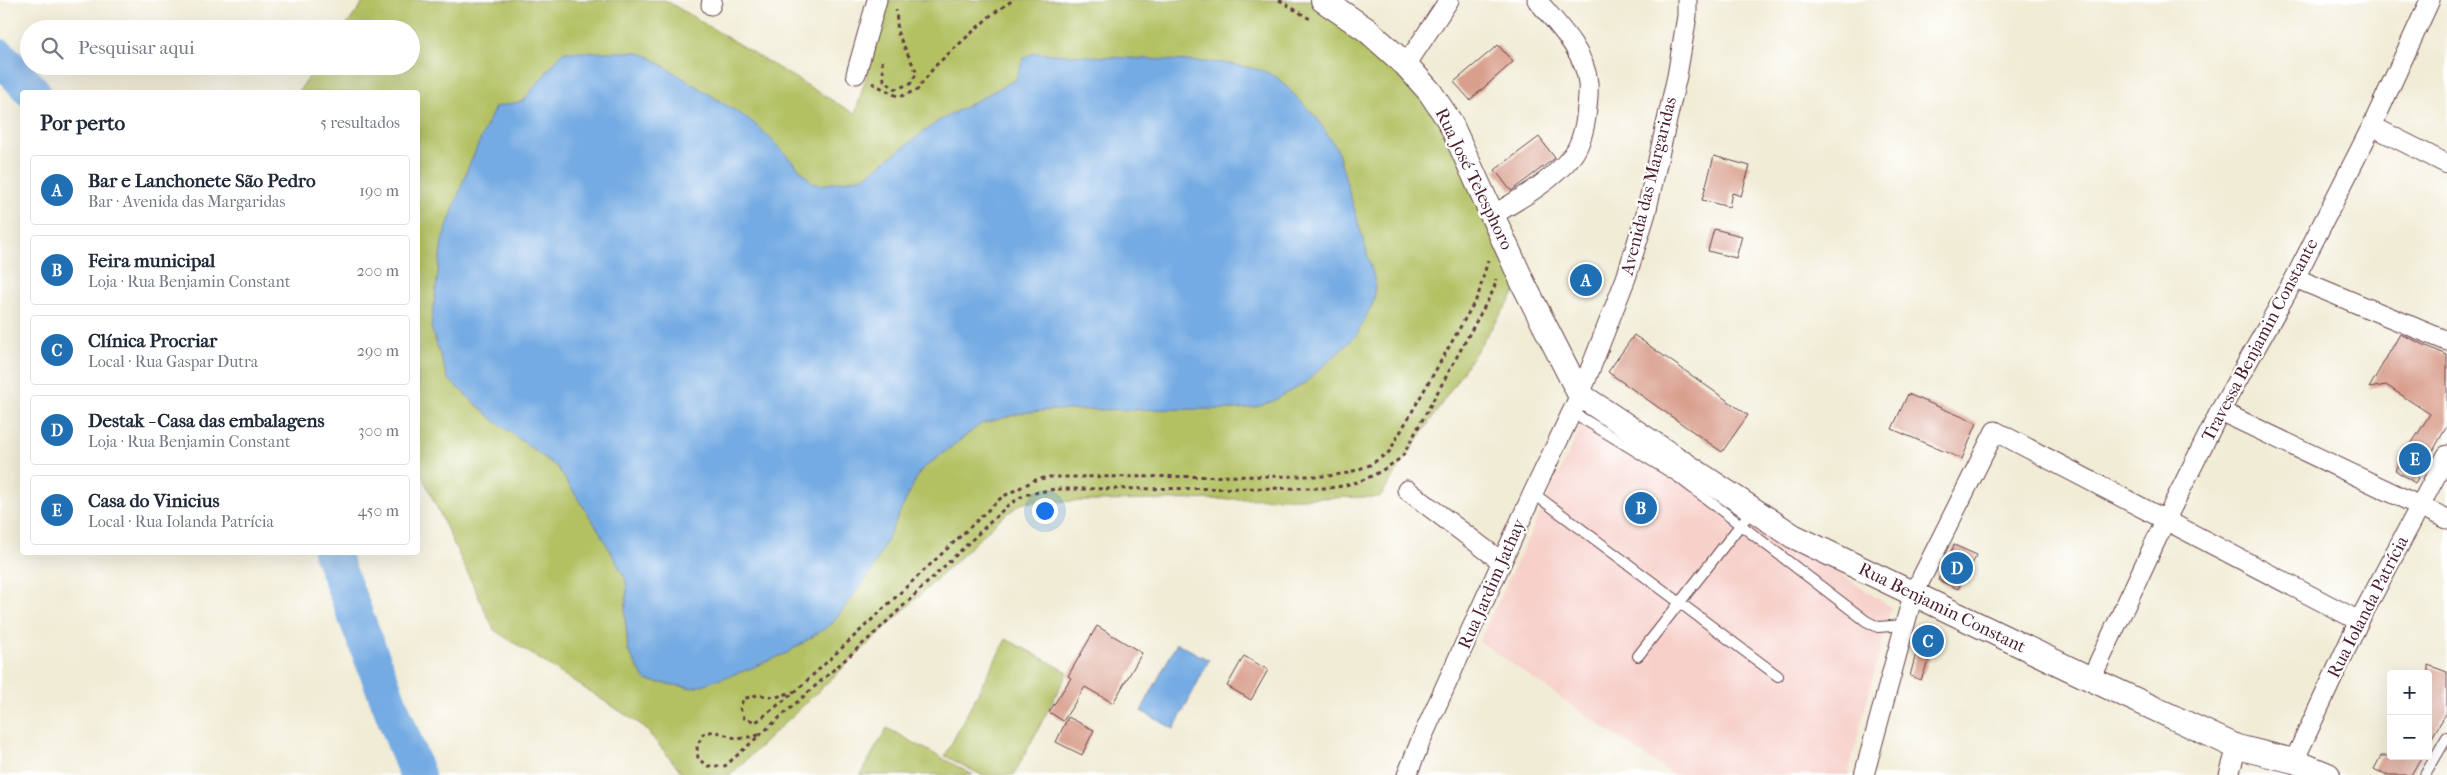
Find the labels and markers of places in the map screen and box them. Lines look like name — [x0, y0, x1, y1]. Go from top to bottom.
pin: A — [1570, 261, 1602, 299]
pin: E — [2399, 440, 2431, 478]
pin: B — [1625, 489, 1657, 527]
pin: D — [1941, 549, 1973, 587]
pin: C — [1912, 622, 1944, 660]

